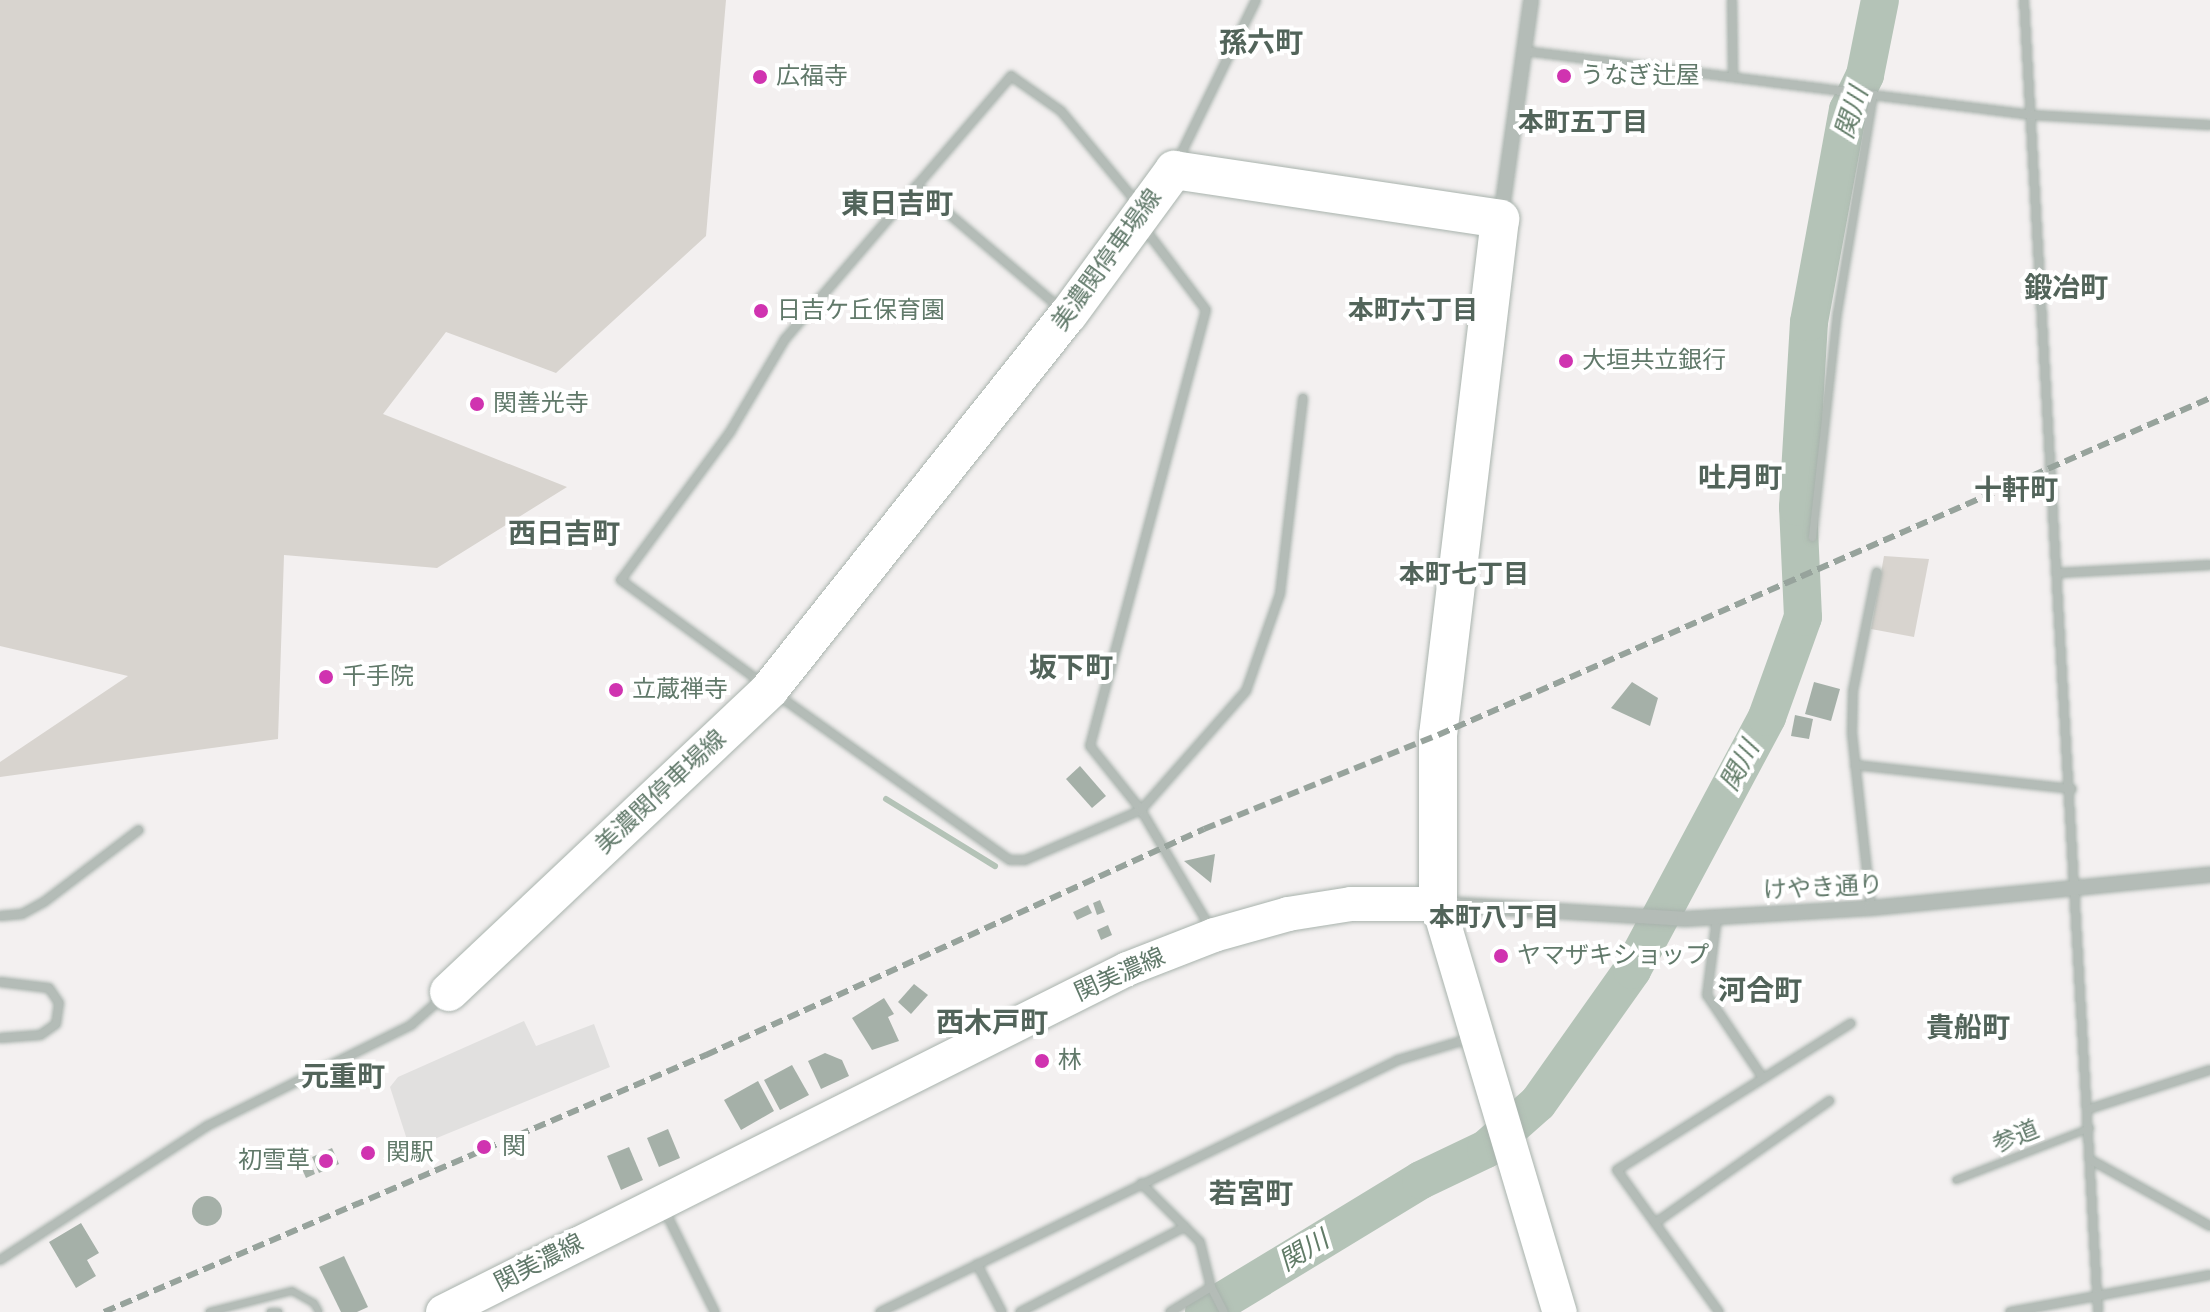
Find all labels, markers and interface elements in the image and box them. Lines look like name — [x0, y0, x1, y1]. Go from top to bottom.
district label: 孫六町 — [1219, 26, 1303, 60]
place label: うなぎ辻屋 — [1580, 62, 1700, 90]
place label: 広福寺 — [776, 63, 848, 91]
marker: うなぎ辻屋 — [1555, 67, 1573, 85]
marker: 広福寺 — [751, 68, 769, 86]
water label: 関川 — [1829, 83, 1875, 143]
district label: 本町五丁目 — [1518, 107, 1648, 139]
street label: 美濃関停車場線 — [1046, 184, 1168, 336]
district label: 東日吉町 — [841, 187, 953, 221]
district label: 鍛冶町 — [2024, 271, 2108, 305]
district label: 本町六丁目 — [1348, 295, 1478, 327]
place label: 日吉ケ丘保育園 — [777, 297, 945, 325]
marker: 日吉ケ丘保育園 — [752, 302, 770, 320]
place label: 大垣共立銀行 — [1582, 347, 1726, 375]
marker: 大垣共立銀行 — [1557, 352, 1575, 370]
place label: 関善光寺 — [493, 390, 589, 418]
marker: 関善光寺 — [468, 395, 486, 413]
district label: 吐月町 — [1698, 461, 1782, 495]
district label: 十軒町 — [1974, 473, 2058, 507]
district label: 西日吉町 — [508, 517, 620, 551]
district label: 本町七丁目 — [1399, 559, 1529, 591]
district label: 坂下町 — [1029, 651, 1113, 685]
place label: 千手院 — [342, 663, 414, 691]
marker: 千手院 — [317, 668, 335, 686]
place label: 立蔵禅寺 — [632, 676, 728, 704]
marker: 立蔵禅寺 — [607, 681, 625, 699]
street label: 美濃関停車場線 — [590, 724, 732, 860]
water label: 関川 — [1714, 736, 1766, 796]
street label: けやき通り — [1762, 870, 1884, 906]
district label: 本町八丁目 — [1429, 902, 1559, 934]
street label: 関美濃線 — [1070, 942, 1170, 1008]
place label: ヤマザキショップ — [1517, 942, 1709, 970]
marker: ヤマザキショップ — [1492, 947, 1510, 965]
district label: 河合町 — [1718, 974, 1802, 1008]
district label: 西木戸町 — [936, 1006, 1048, 1040]
district label: 貴船町 — [1926, 1011, 2010, 1045]
place label: 林 — [1058, 1047, 1082, 1075]
marker: 林 — [1033, 1052, 1051, 1070]
district label: 元重町 — [301, 1060, 385, 1094]
street label: 参道 — [1988, 1115, 2044, 1159]
place label: 関 — [502, 1133, 526, 1161]
marker: 関 — [473, 1136, 495, 1158]
place label: 関駅 — [386, 1139, 434, 1167]
marker: 関駅 — [357, 1142, 379, 1164]
place label: 初雪草 — [238, 1147, 310, 1175]
marker: 初雪草 — [317, 1152, 335, 1170]
district label: 若宮町 — [1209, 1177, 1293, 1211]
water label: 関川 — [1274, 1224, 1334, 1278]
street label: 関美濃線 — [490, 1228, 588, 1298]

